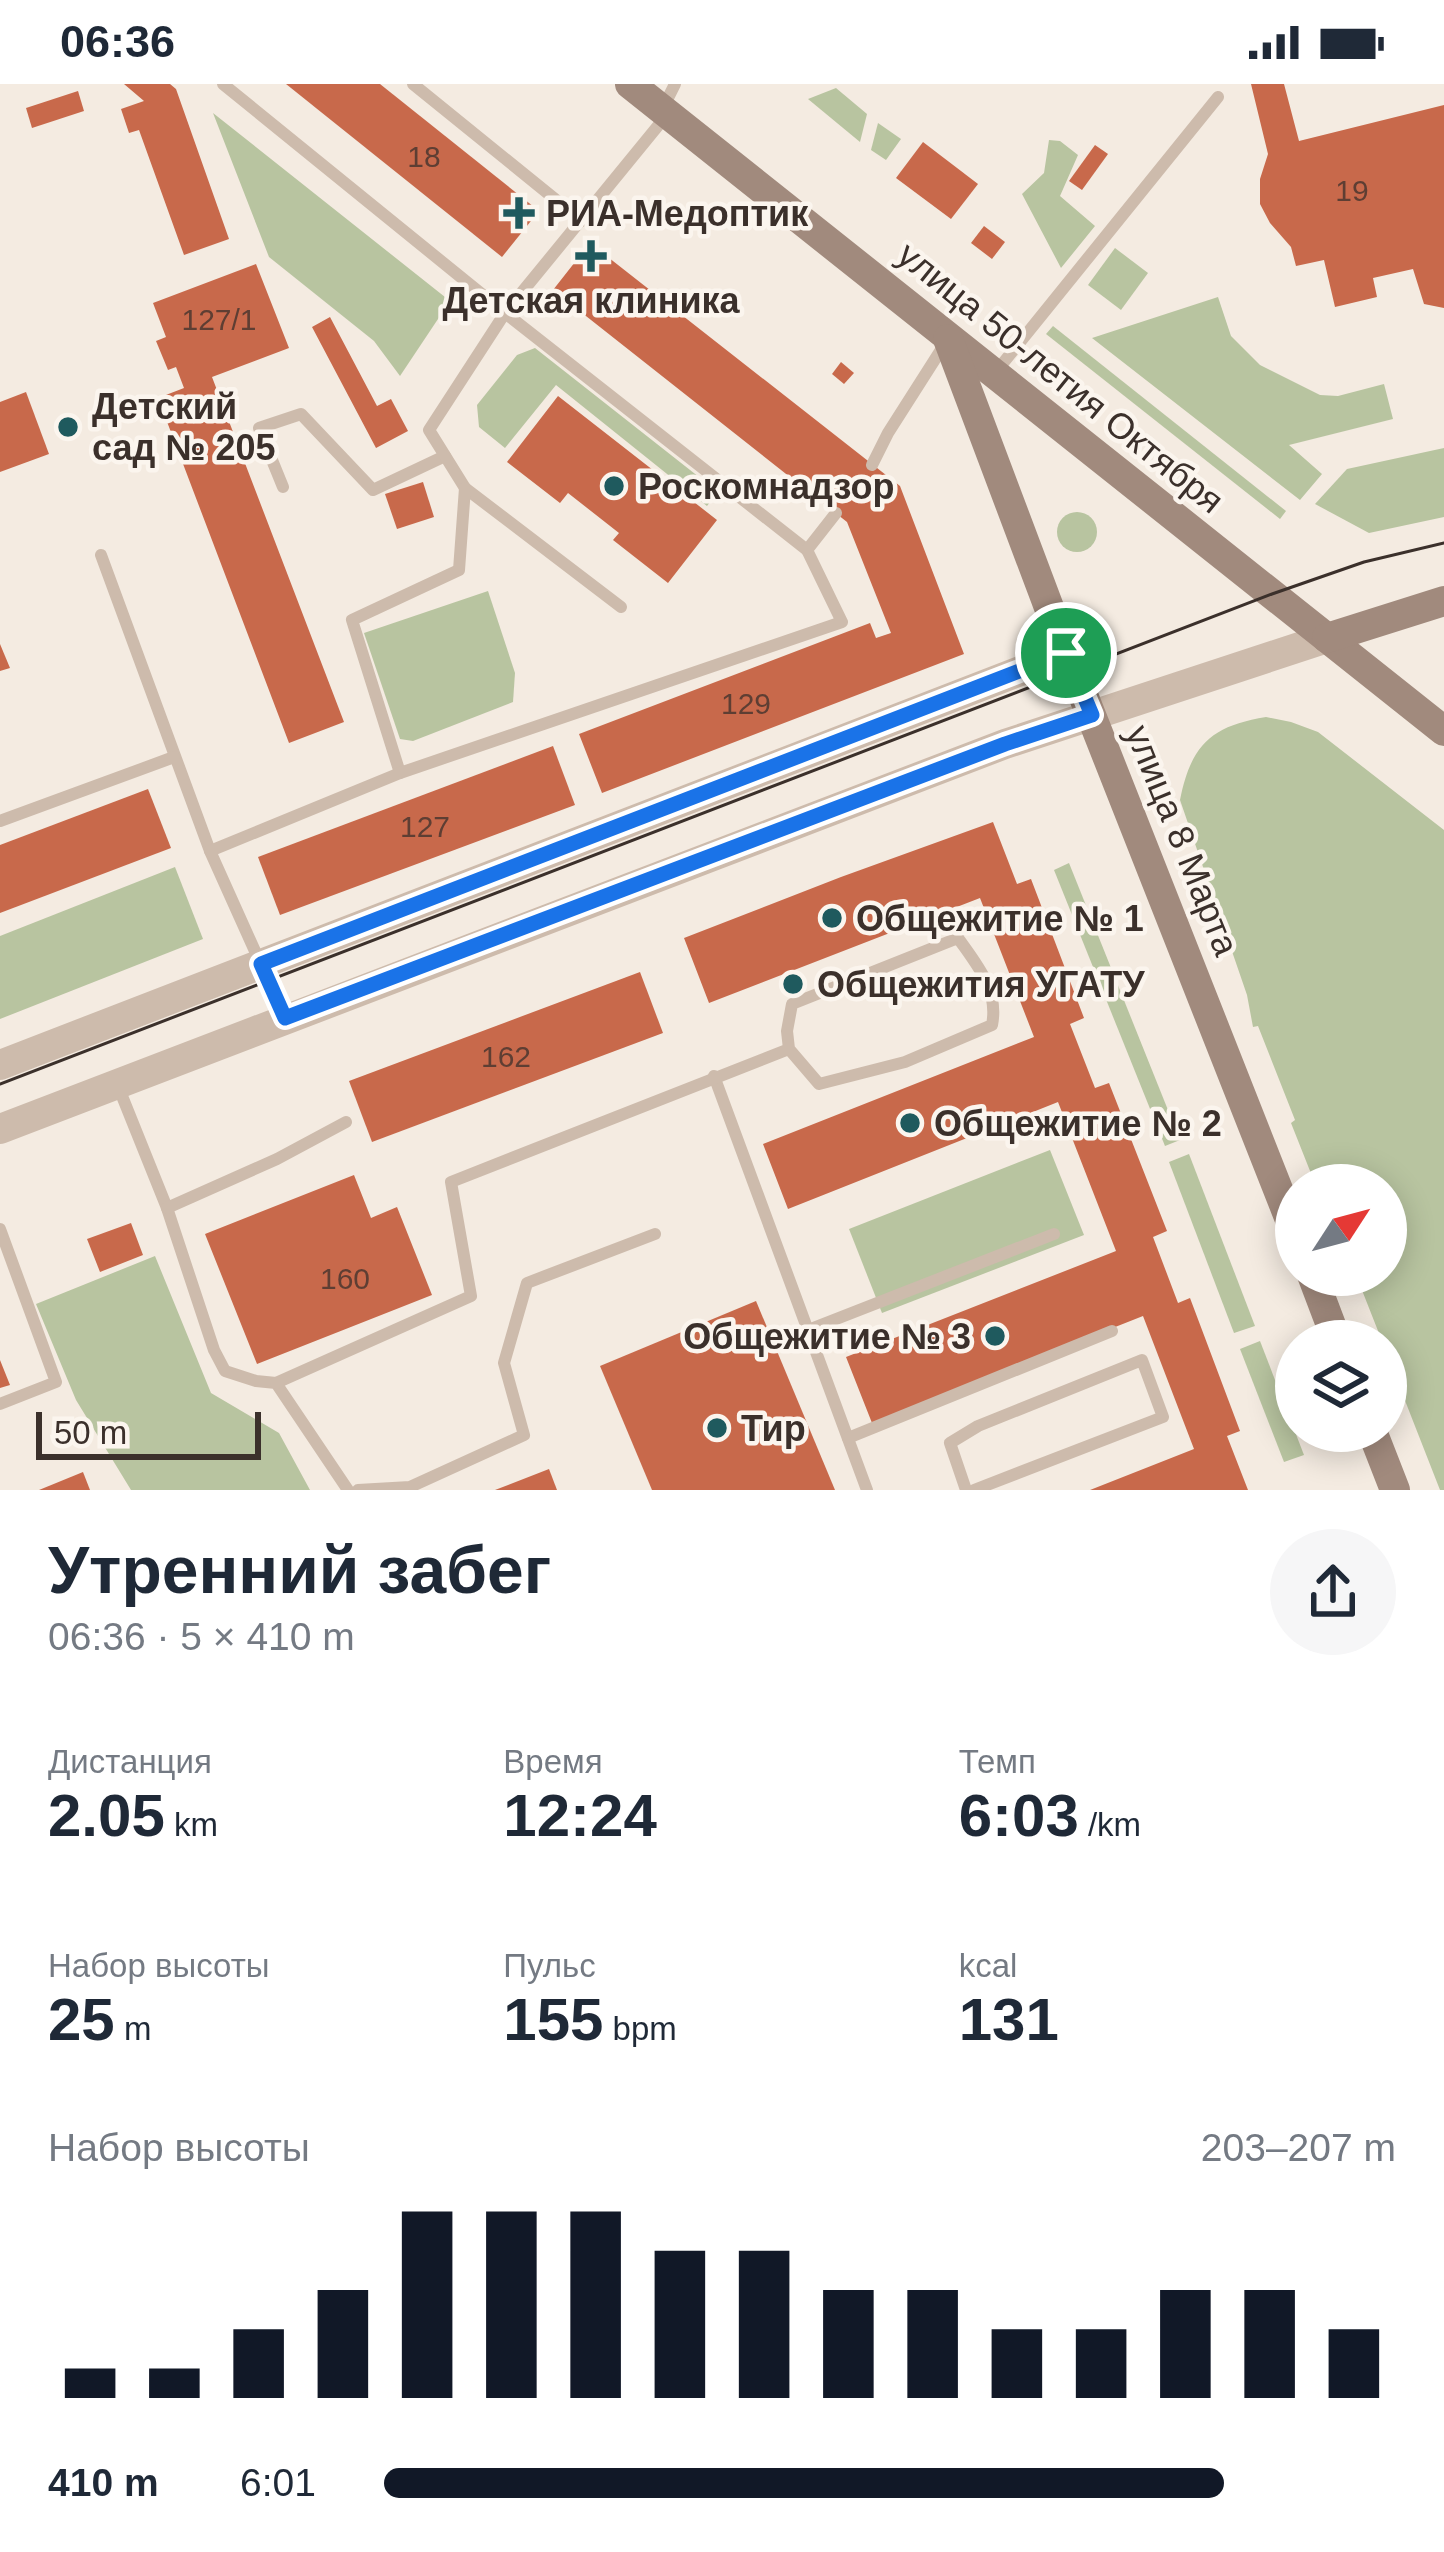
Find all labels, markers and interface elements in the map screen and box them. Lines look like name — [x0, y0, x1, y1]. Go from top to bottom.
text: 06:36 — [60, 16, 175, 67]
house number: 18 — [407, 140, 441, 173]
house number: 19 — [1335, 174, 1369, 207]
place label: РИА-Медоптик — [546, 193, 809, 234]
marker: РИА-Медоптик — [503, 197, 535, 229]
street label: улица 50-летия Октября — [890, 233, 1232, 521]
marker: Детская клиника — [575, 240, 607, 272]
place label: Детская клиника — [442, 280, 741, 321]
house number: 127/1 — [181, 303, 257, 336]
place label: Детский сад № 205 — [92, 386, 276, 468]
marker: Детский сад № 205 — [55, 414, 81, 440]
place label: Роскомнадзор — [638, 466, 894, 507]
marker: Роскомнадзор — [601, 473, 627, 499]
pin — [1015, 602, 1117, 704]
icon: arrive — [1033, 620, 1099, 686]
house number: 129 — [721, 687, 771, 720]
street label: улица 8 Марта — [1118, 719, 1248, 962]
house number: 127 — [400, 810, 450, 843]
place label: Общежитие № 1 — [856, 898, 1144, 939]
marker: Общежитие № 1 — [819, 905, 845, 931]
place label: Общежития УГАТУ — [817, 964, 1145, 1005]
marker: Общежития УГАТУ — [780, 971, 806, 997]
house number: 162 — [481, 1040, 531, 1073]
place label: Общежитие № 2 — [934, 1103, 1222, 1144]
marker: Общежитие № 2 — [897, 1110, 923, 1136]
north arrow — [1275, 1164, 1407, 1296]
map controls — [1275, 1164, 1407, 1452]
house number: 160 — [320, 1262, 370, 1295]
place label: Общежитие № 3 — [683, 1316, 971, 1357]
button: layers — [1275, 1320, 1407, 1452]
marker: Общежитие № 3 — [982, 1323, 1008, 1349]
scale bar — [36, 1406, 261, 1459]
place label: Тир — [741, 1408, 806, 1449]
text: 50 m — [54, 1414, 127, 1451]
marker: Тир — [704, 1415, 730, 1441]
button: share — [1270, 1529, 1396, 1655]
text: Утренний забег — [48, 1533, 551, 1607]
text: 06:36 · 5 × 410 m — [48, 1615, 355, 1658]
text: Дистанция — [48, 1743, 212, 1780]
text: Время — [503, 1743, 603, 1780]
text: Темп — [959, 1743, 1036, 1780]
text: 2.05 — [48, 1782, 165, 1849]
text: 12:24 — [503, 1782, 657, 1849]
text: 6:03 — [959, 1782, 1079, 1849]
text: km — [165, 1806, 218, 1843]
text: /km — [1079, 1806, 1141, 1843]
text: Набор высоты — [48, 1947, 270, 1984]
text: Пульс — [503, 1947, 596, 1984]
text: kcal — [959, 1947, 1017, 1984]
text: 25 — [48, 1986, 115, 2053]
text: 155 — [503, 1986, 603, 2053]
text: 131 — [959, 1986, 1059, 2053]
text: m — [115, 2010, 151, 2047]
text: bpm — [603, 2010, 677, 2047]
text: Набор высоты — [48, 2126, 310, 2169]
text: 203–207 m — [1201, 2126, 1396, 2169]
text: 410 m — [48, 2461, 159, 2504]
text: 6:01 — [240, 2461, 316, 2504]

